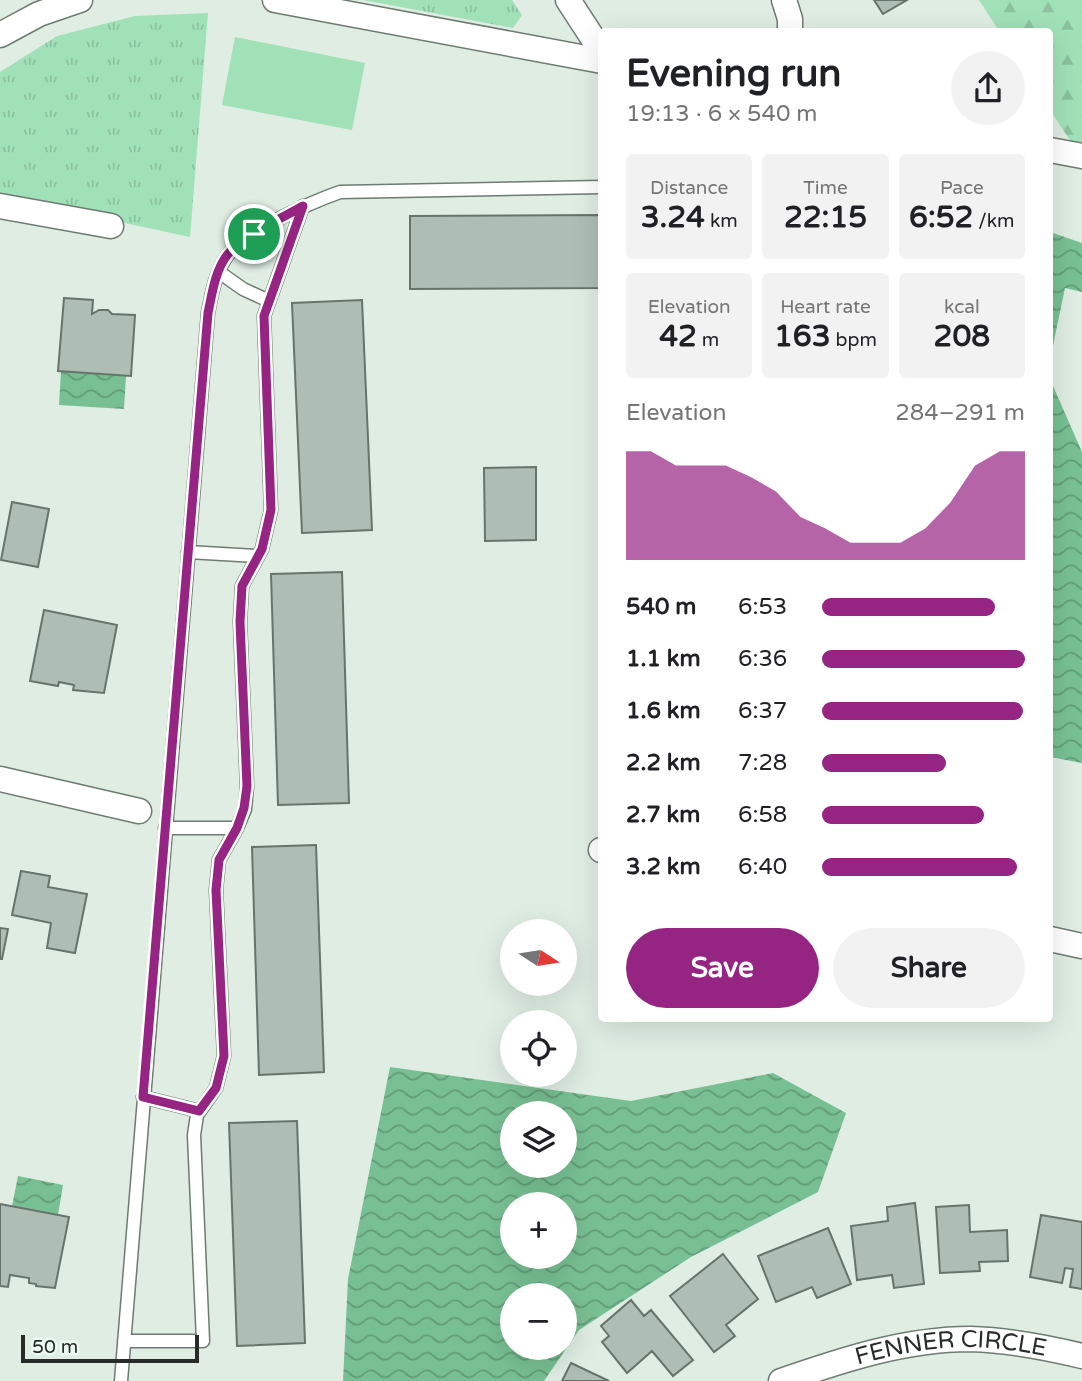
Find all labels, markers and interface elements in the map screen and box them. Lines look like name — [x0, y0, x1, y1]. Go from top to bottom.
text: Evening run — [626, 51, 841, 97]
button: share — [951, 51, 1025, 125]
text: 19:13 · 6 × 540 m — [626, 100, 817, 128]
text: Distance — [650, 177, 728, 199]
text: Time — [803, 177, 848, 199]
text: Pace — [940, 177, 984, 199]
text: 3.24 — [641, 199, 705, 236]
text: 22:15 — [784, 199, 867, 236]
text: 6:52 — [909, 199, 973, 236]
pin — [224, 204, 284, 264]
text: km — [705, 210, 738, 232]
text: /km — [973, 210, 1015, 232]
icon: arrive — [235, 215, 273, 253]
text: Elevation — [648, 296, 731, 318]
text: Heart rate — [780, 296, 871, 318]
text: kcal — [944, 296, 980, 318]
text: 42 — [659, 318, 697, 355]
text: 163 — [774, 318, 831, 355]
text: 208 — [934, 318, 990, 355]
text: m — [697, 329, 719, 351]
text: bpm — [831, 329, 877, 351]
text: Elevation — [626, 399, 727, 427]
text: 284–291 m — [895, 399, 1025, 427]
text: 540 m — [626, 593, 696, 621]
text: 6:53 — [738, 593, 787, 621]
text: 1.1 km — [626, 645, 701, 673]
text: 6:36 — [738, 645, 787, 673]
text: 1.6 km — [626, 697, 701, 725]
text: 6:37 — [738, 697, 787, 725]
text: 2.2 km — [626, 749, 701, 777]
text: 7:28 — [738, 749, 787, 777]
text: 2.7 km — [626, 801, 700, 829]
text: 6:58 — [738, 801, 787, 829]
text: 3.2 km — [626, 853, 701, 881]
text: 6:40 — [738, 853, 787, 881]
north arrow — [500, 919, 578, 996]
map controls — [500, 919, 577, 1360]
button: Save — [626, 928, 819, 1008]
button: Share — [833, 928, 1025, 1008]
button: locate — [500, 1010, 577, 1087]
button: layers — [500, 1101, 577, 1178]
button: + — [500, 1192, 577, 1269]
button: − — [500, 1283, 577, 1360]
street label: FENNER CIRCLE — [852, 1324, 1049, 1371]
scale bar — [21, 1332, 200, 1364]
text: 50 m — [32, 1336, 78, 1358]

